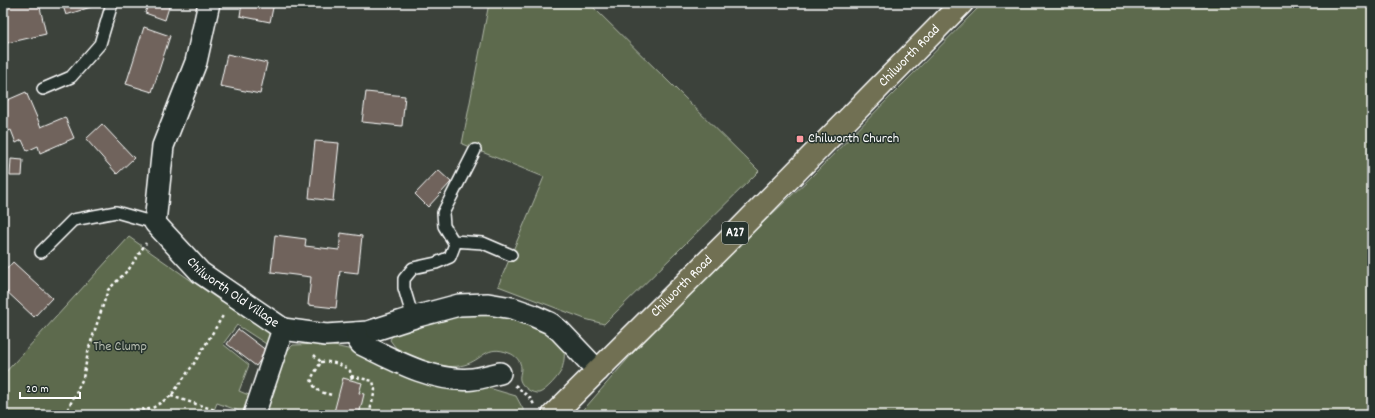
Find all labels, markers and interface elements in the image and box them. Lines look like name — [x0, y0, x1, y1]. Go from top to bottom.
street label: Chilworth Road — [874, 20, 945, 92]
place label: Chilworth Church — [808, 129, 899, 149]
marker: Chilworth Church — [795, 134, 805, 144]
road number: A27 — [722, 222, 748, 244]
street label: Chilworth Road — [646, 251, 718, 322]
street label: Chilworth Old Village — [181, 253, 283, 333]
park label: The Clump — [93, 337, 147, 357]
scale bar — [20, 374, 80, 400]
text: 20 m — [26, 381, 49, 398]

